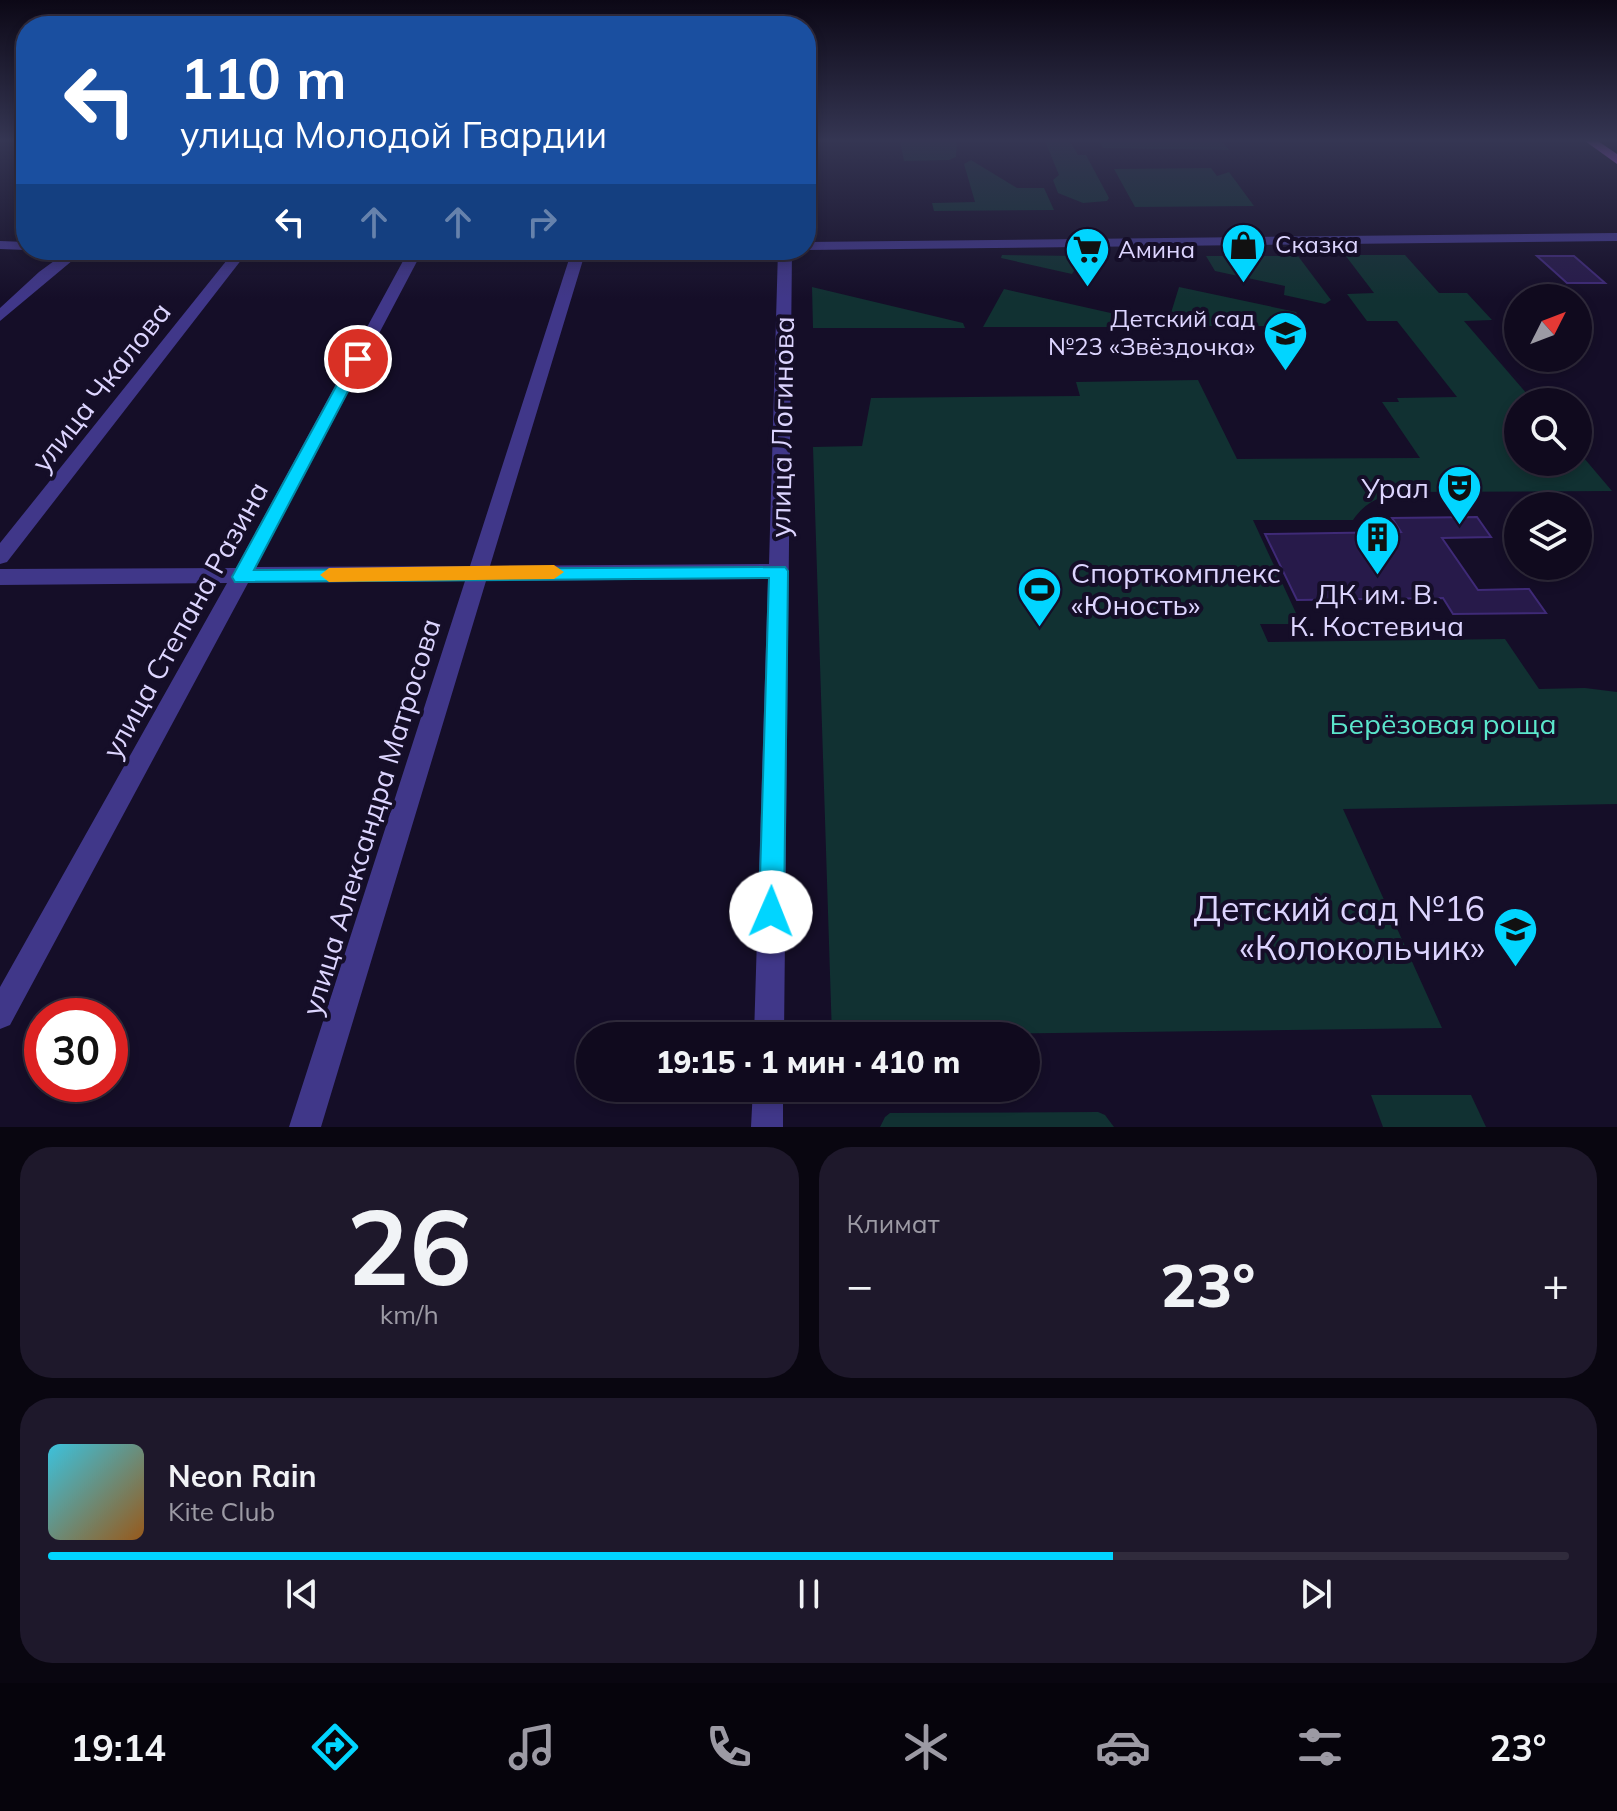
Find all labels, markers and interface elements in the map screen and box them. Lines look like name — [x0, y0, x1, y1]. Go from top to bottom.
text: 110 m — [180, 43, 347, 113]
icon: left — [48, 48, 152, 152]
text: улица Молодой Гвардии — [180, 112, 607, 157]
icon: left — [268, 200, 312, 244]
icon: ahead — [352, 200, 396, 244]
icon: ahead — [436, 200, 480, 244]
icon: right — [520, 200, 564, 244]
shop icon: Сказка — [1220, 221, 1268, 284]
supermarket icon: Амина — [1063, 226, 1111, 289]
place label: Сказка — [1275, 229, 1359, 259]
place label: Амина — [1118, 234, 1195, 264]
north arrow — [1504, 284, 1592, 372]
map controls — [1504, 284, 1592, 580]
street label: улица Чкалова — [23, 295, 178, 479]
place label: Детский сад №23 «Звёздочка» — [1048, 303, 1255, 361]
school or university icon: Детский сад №23 «Звёздочка» — [1262, 309, 1310, 372]
street label: улица Логинова — [762, 316, 801, 538]
pin — [324, 325, 392, 393]
icon: arrive — [336, 337, 380, 381]
button: search — [1504, 388, 1592, 476]
theatre icon: Урал — [1436, 464, 1484, 527]
place label: Урал — [1360, 470, 1429, 505]
street label: улица Степана Разина — [94, 475, 275, 764]
button: layers — [1504, 492, 1592, 580]
building icon: ДК им. В. К. Костевича — [1353, 513, 1401, 576]
place label: Спорткомплекс «Юность» — [1071, 555, 1281, 622]
sports icon: Спорткомплекс «Юность» — [1016, 565, 1064, 628]
place label: ДК им. В. К. Костевича — [1290, 576, 1464, 643]
street label: улица Александра Матросова — [293, 614, 448, 1020]
park label: Берёзовая роща — [1330, 706, 1556, 741]
position arrow — [729, 870, 813, 954]
place label: Детский сад №16 «Колокольчик» — [1194, 887, 1485, 969]
school or university icon: Детский сад №16 «Колокольчик» — [1492, 905, 1540, 968]
speed limit sign: 30 — [24, 998, 128, 1102]
text: 19:15 · 1 мин · 410 m — [656, 1043, 960, 1081]
text: 26 — [347, 1180, 472, 1311]
text: Климат — [847, 1207, 940, 1240]
text: 23° — [1160, 1247, 1255, 1322]
text: − — [847, 1257, 873, 1312]
text: + — [1543, 1257, 1569, 1312]
text: km/h — [380, 1298, 439, 1331]
text: Neon Rain — [168, 1457, 317, 1495]
text: Kite Club — [168, 1495, 275, 1528]
icon: previous — [280, 1572, 324, 1616]
icon: pause — [787, 1572, 831, 1616]
icon: next — [1294, 1572, 1338, 1616]
icon: directions — [307, 1719, 363, 1775]
icon: music — [504, 1719, 560, 1775]
icon: phone — [701, 1719, 757, 1775]
icon: climate — [898, 1719, 954, 1775]
icon: car — [1095, 1719, 1151, 1775]
icon: filters — [1292, 1719, 1348, 1775]
text: 19:14 — [71, 1725, 166, 1770]
text: 23° — [1490, 1725, 1546, 1770]

